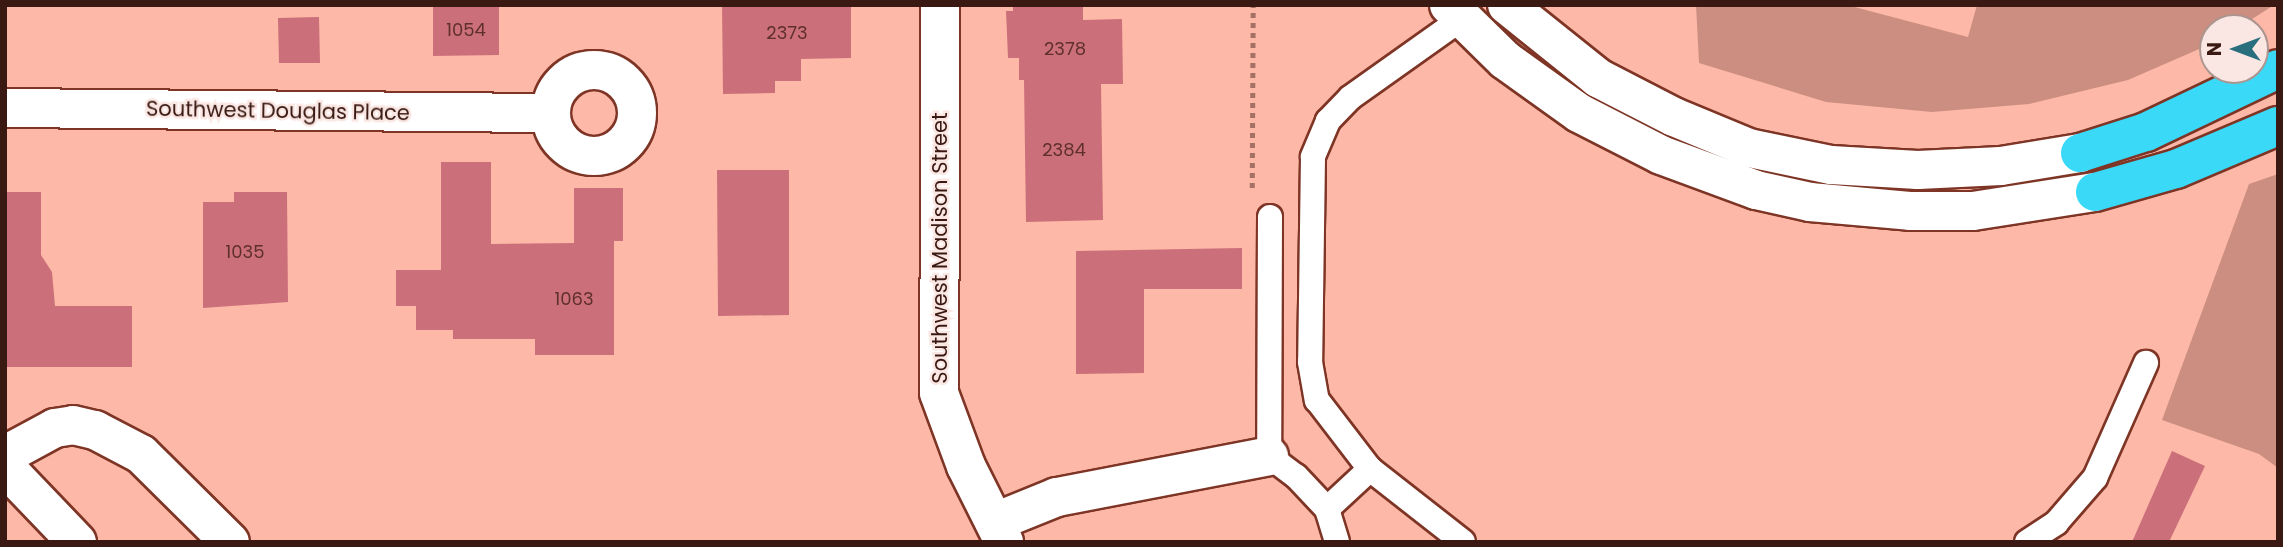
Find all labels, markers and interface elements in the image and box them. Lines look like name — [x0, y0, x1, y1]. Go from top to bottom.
north arrow — [2199, 14, 2269, 84]
house number: 1054 — [446, 19, 486, 41]
house number: 2373 — [766, 22, 808, 44]
house number: 2378 — [1044, 38, 1086, 60]
text: N — [2201, 42, 2228, 56]
street label: Southwest Douglas Place — [146, 96, 410, 126]
street label: Southwest Madison Street — [927, 112, 953, 384]
house number: 2384 — [1042, 139, 1086, 161]
house number: 1035 — [226, 241, 264, 263]
house number: 1063 — [554, 288, 594, 310]

